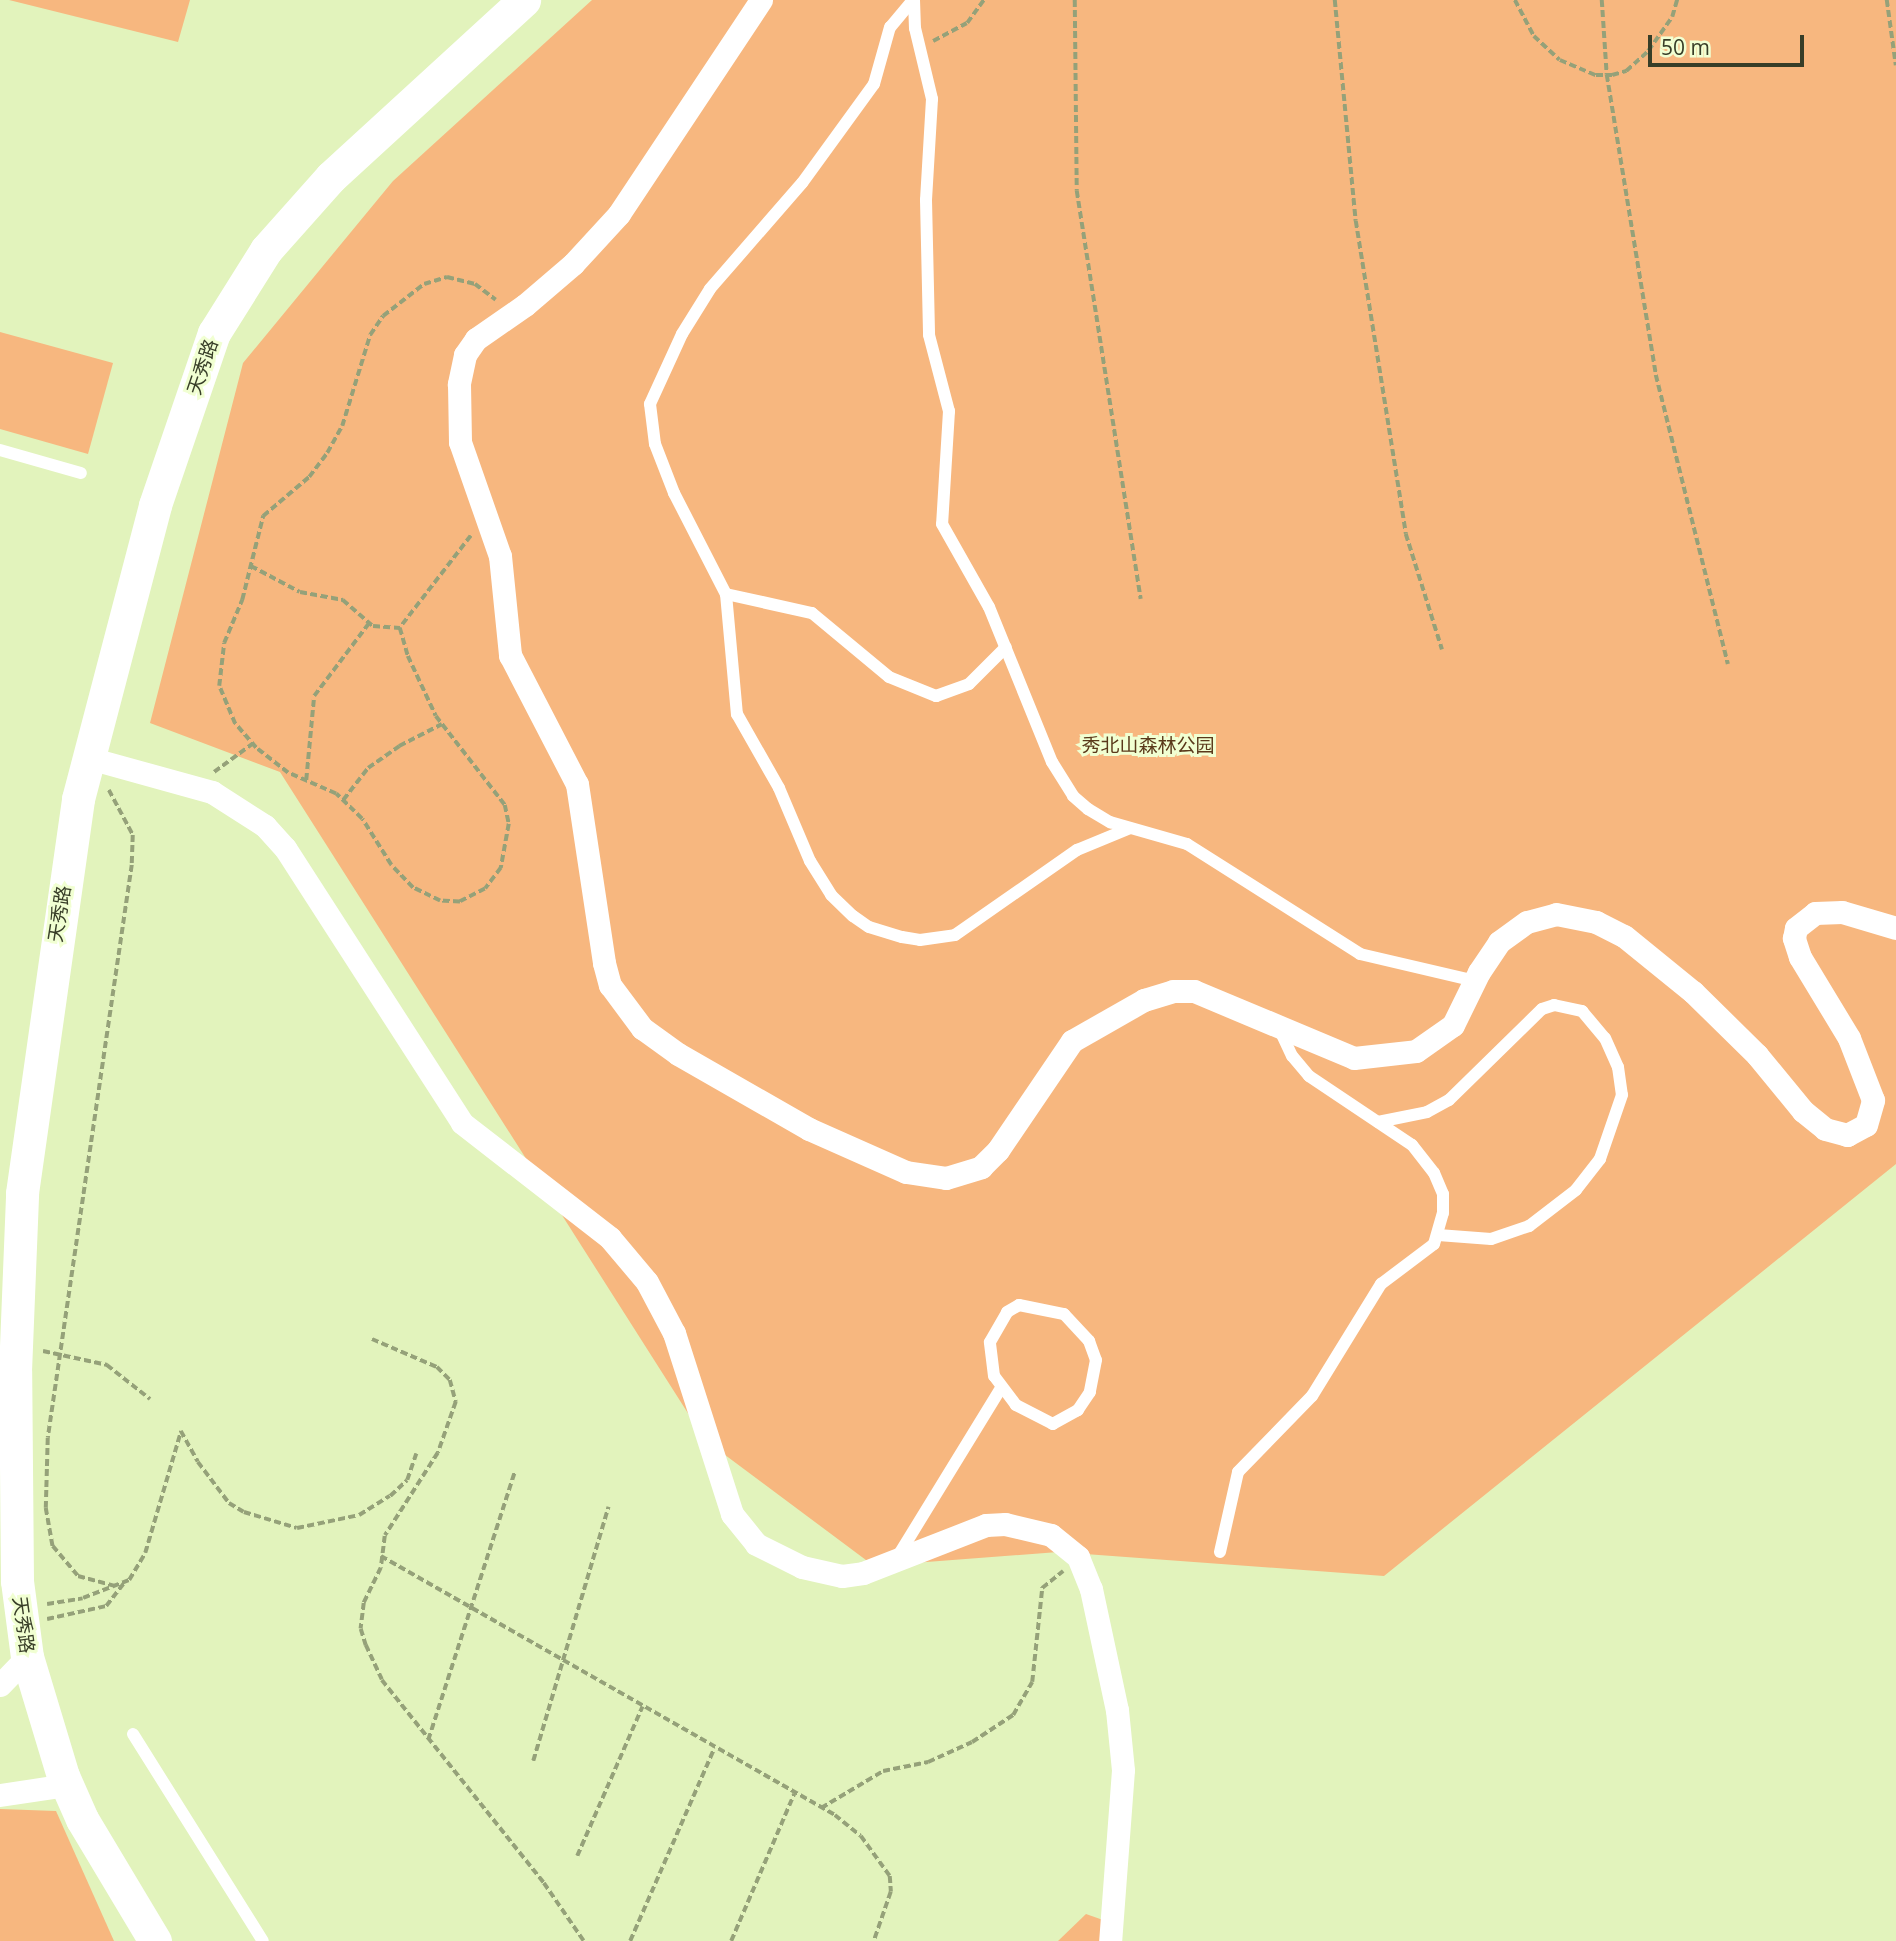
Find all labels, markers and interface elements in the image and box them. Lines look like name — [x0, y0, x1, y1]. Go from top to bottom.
scale bar — [1651, 21, 1807, 65]
text: 50 m — [1661, 33, 1710, 61]
street label: 天秀路 — [183, 336, 223, 398]
park label: 秀北山森林公园 — [1082, 735, 1214, 757]
street label: 天秀路 — [44, 884, 76, 944]
street label: 天秀路 — [8, 1595, 38, 1655]

